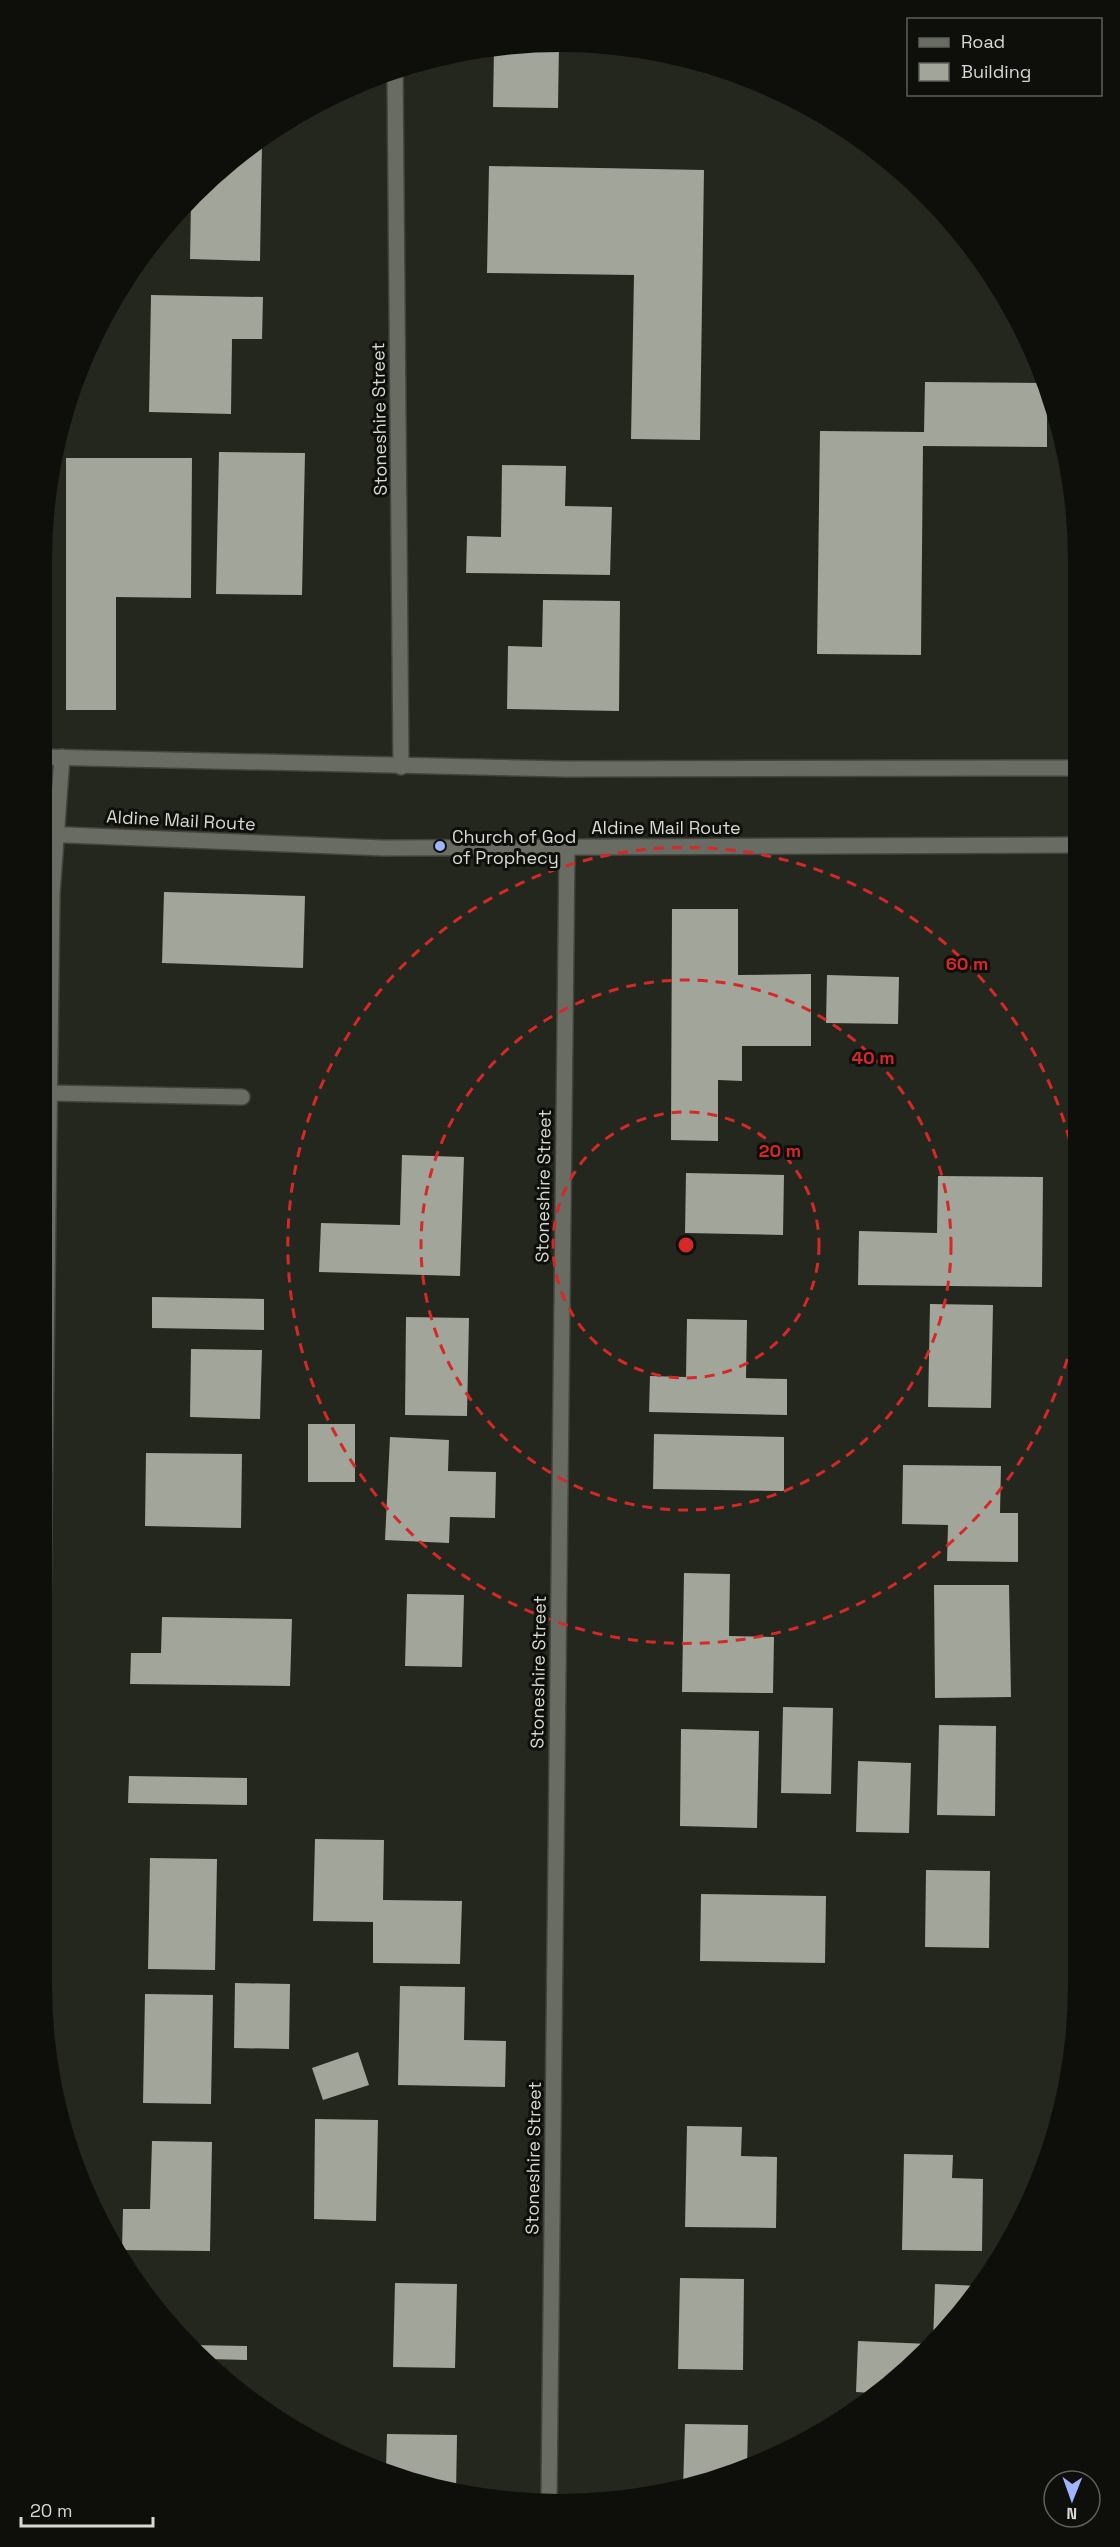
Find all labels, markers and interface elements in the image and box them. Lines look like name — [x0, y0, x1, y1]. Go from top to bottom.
legend — [907, 18, 1102, 96]
text: Road — [961, 30, 1005, 53]
text: Building — [961, 60, 1031, 83]
street label: Stoneshire Street — [366, 342, 392, 496]
street label: Aldine Mail Route — [106, 805, 256, 835]
street label: Aldine Mail Route — [591, 816, 741, 839]
place label: Church of God of Prophecy — [452, 825, 576, 869]
marker: Church of God of Prophecy — [433, 839, 447, 853]
text: 60 m — [946, 952, 988, 975]
text: 40 m — [851, 1046, 895, 1069]
street label: Stoneshire Street — [530, 1109, 556, 1263]
text: 20 m — [759, 1139, 801, 1162]
centre of rings — [676, 1235, 696, 1255]
street label: Stoneshire Street — [525, 1595, 551, 1749]
street label: Stoneshire Street — [520, 2081, 546, 2235]
north arrow — [1042, 2469, 1102, 2529]
scale bar — [21, 2490, 153, 2528]
text: 20 m — [30, 2499, 73, 2522]
text: N — [1066, 2503, 1077, 2524]

